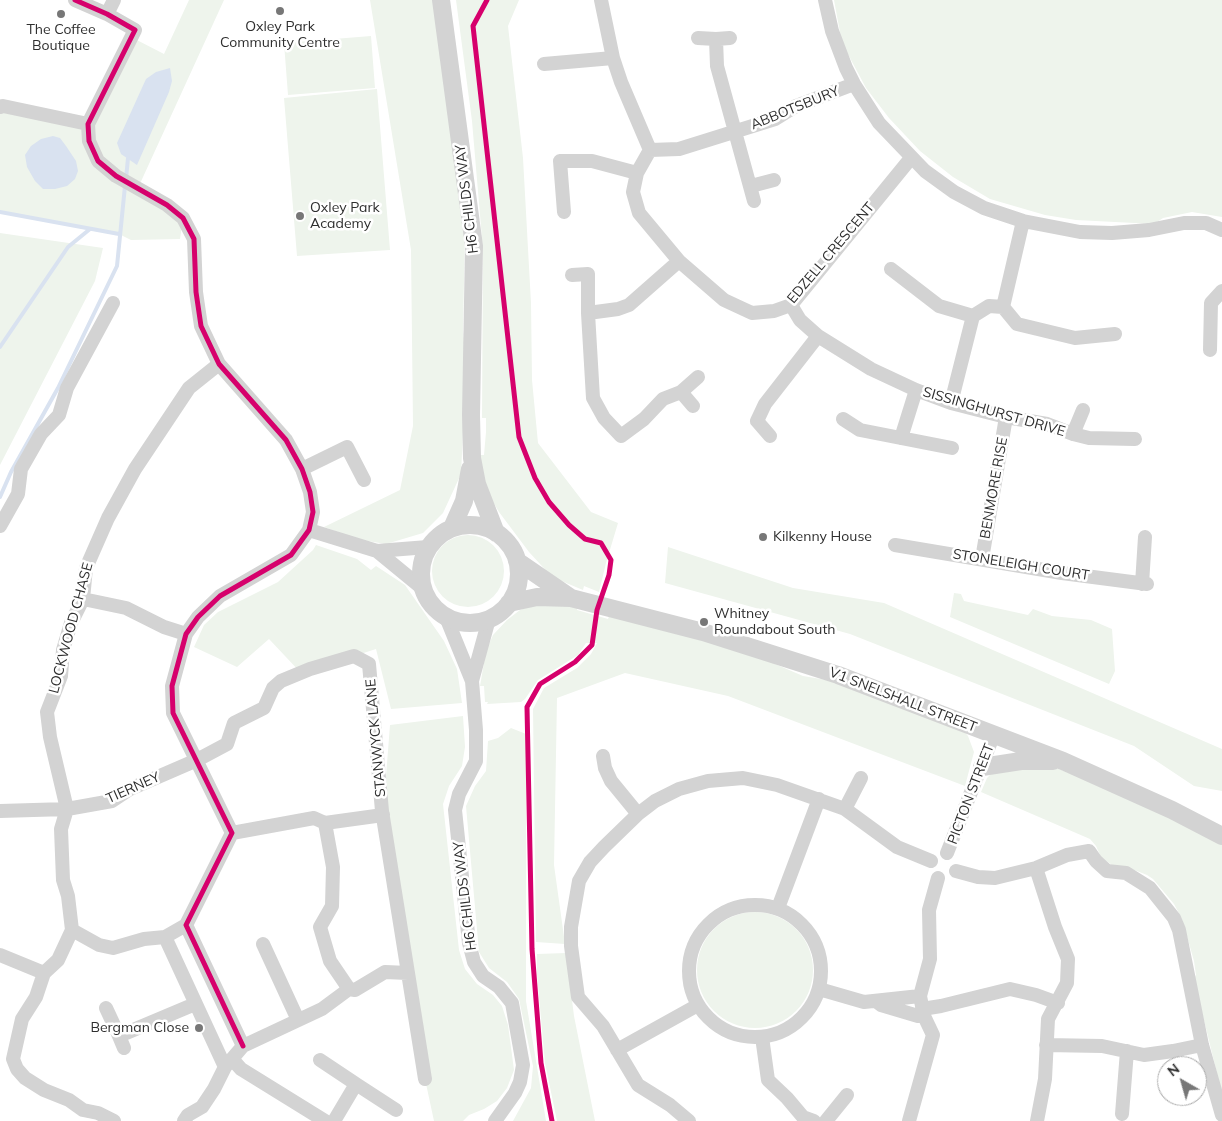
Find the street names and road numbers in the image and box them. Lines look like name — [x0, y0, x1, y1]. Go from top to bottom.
street label: ABBOTSBURY — [748, 83, 842, 133]
street label: H6 CHILDS WAY — [452, 143, 482, 255]
street label: EDZELL CRESCENT — [784, 199, 878, 307]
street label: SISSINGHURST DRIVE — [921, 384, 1067, 440]
street label: BENMORE RISE — [977, 436, 1011, 540]
street label: STONELEIGH COURT — [951, 546, 1091, 584]
street label: LOCKWOOD CHASE — [45, 561, 97, 695]
street label: V1 SNELSHALL STREET — [827, 664, 979, 736]
street label: STANWYCK LANE — [362, 678, 390, 798]
street label: PICTON STREET — [944, 741, 998, 847]
street label: TIERNEY — [104, 769, 162, 807]
street label: H6 CHILDS WAY — [450, 840, 480, 952]

